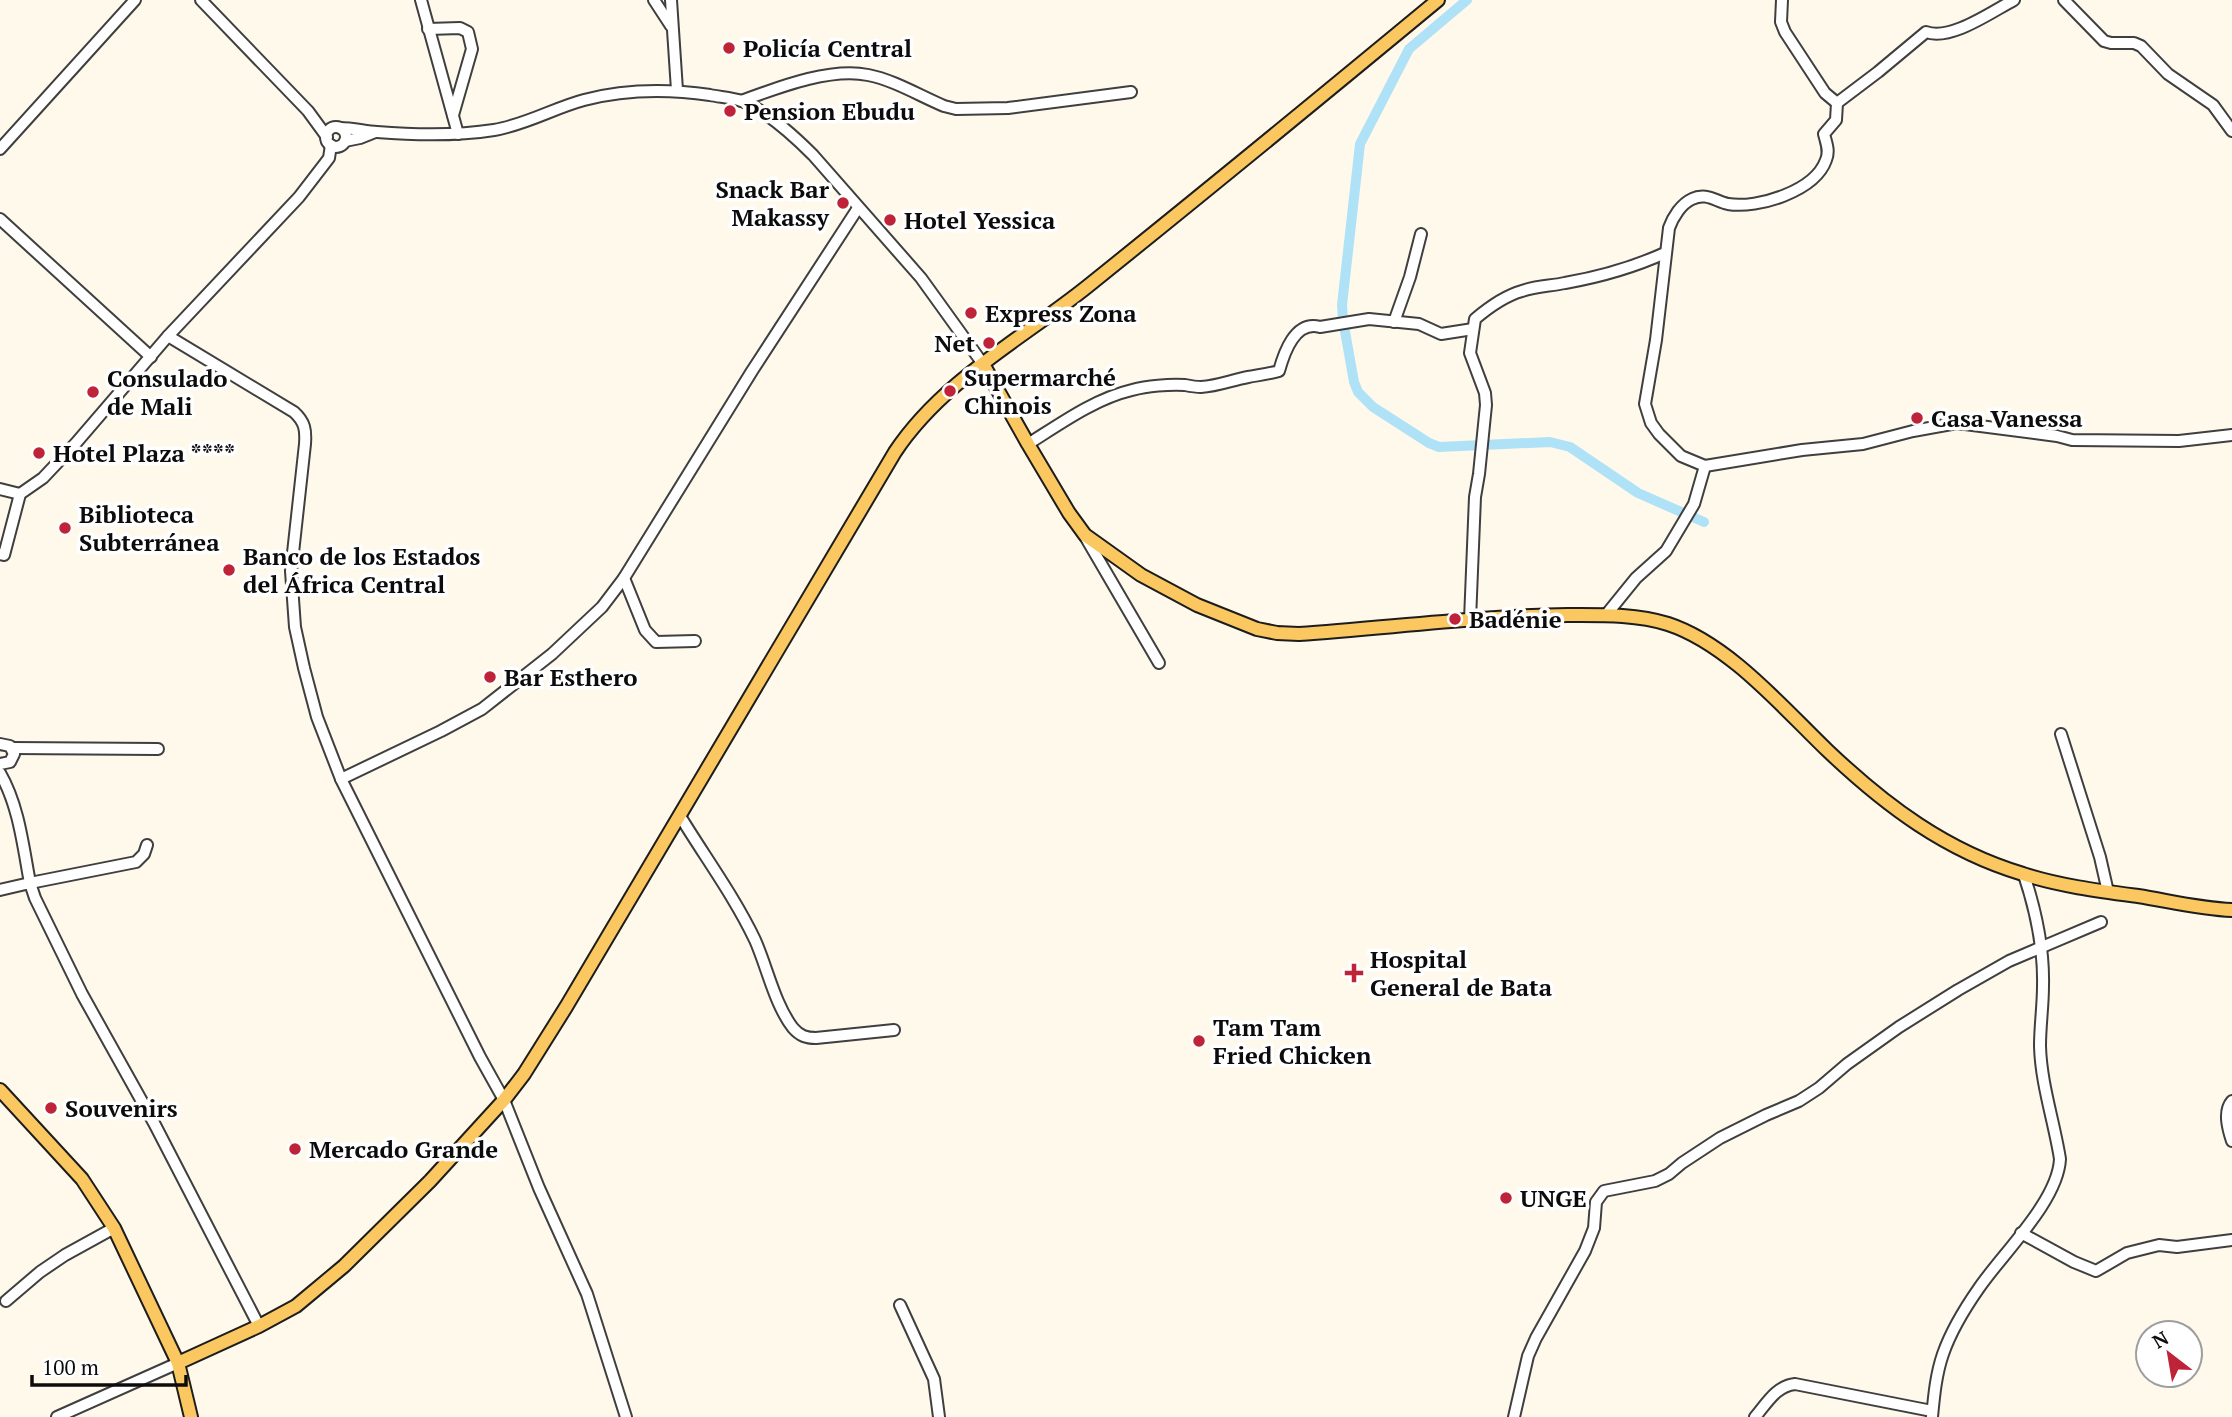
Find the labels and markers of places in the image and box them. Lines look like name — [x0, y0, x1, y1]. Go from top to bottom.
place label: Policía Central — [743, 32, 912, 64]
marker: Policía Central — [721, 40, 737, 56]
place label: Pension Ebudu — [744, 95, 915, 127]
marker: Pension Ebudu — [722, 103, 738, 119]
place label: Snack Bar Makassy — [715, 173, 830, 233]
marker: Snack Bar Makassy — [835, 195, 851, 211]
place label: Hotel Yessica — [904, 204, 1056, 236]
marker: Hotel Yessica — [882, 212, 898, 228]
place label: Express Zona — [985, 297, 1137, 329]
marker: Express Zona — [963, 305, 979, 321]
place label: Net — [934, 327, 975, 359]
marker: Net — [981, 335, 997, 351]
place label: Supermarché Chinois — [964, 361, 1116, 421]
place label: Consulado de Mali — [107, 362, 228, 422]
marker: Supermarché Chinois — [942, 383, 958, 399]
marker: Consulado de Mali — [85, 384, 101, 400]
place label: Casa Vanessa — [1931, 402, 2083, 434]
marker: Casa Vanessa — [1909, 410, 1925, 426]
place label: Hotel Plaza **** — [53, 437, 235, 469]
marker: Hotel Plaza **** — [31, 445, 47, 461]
place label: Biblioteca Subterránea — [79, 498, 220, 558]
marker: Biblioteca Subterránea — [57, 520, 73, 536]
place label: Banco de los Estados del África Central — [243, 540, 481, 600]
marker: Banco de los Estados del África Central — [221, 562, 237, 578]
place label: Badénie — [1469, 603, 1562, 635]
marker: Badénie — [1447, 611, 1463, 627]
place label: Bar Esthero — [504, 661, 638, 693]
marker: Bar Esthero — [482, 669, 498, 685]
place label: Hospital General de Bata — [1370, 943, 1553, 1003]
marker: Hospital General de Bata — [1344, 963, 1364, 983]
place label: Tam Tam Fried Chicken — [1213, 1011, 1372, 1071]
marker: Tam Tam Fried Chicken — [1191, 1033, 1207, 1049]
place label: Souvenirs — [65, 1092, 178, 1124]
marker: Souvenirs — [43, 1100, 59, 1116]
place label: Mercado Grande — [309, 1133, 498, 1165]
marker: Mercado Grande — [287, 1141, 303, 1157]
place label: UNGE — [1520, 1182, 1587, 1214]
marker: UNGE — [1498, 1190, 1514, 1206]

